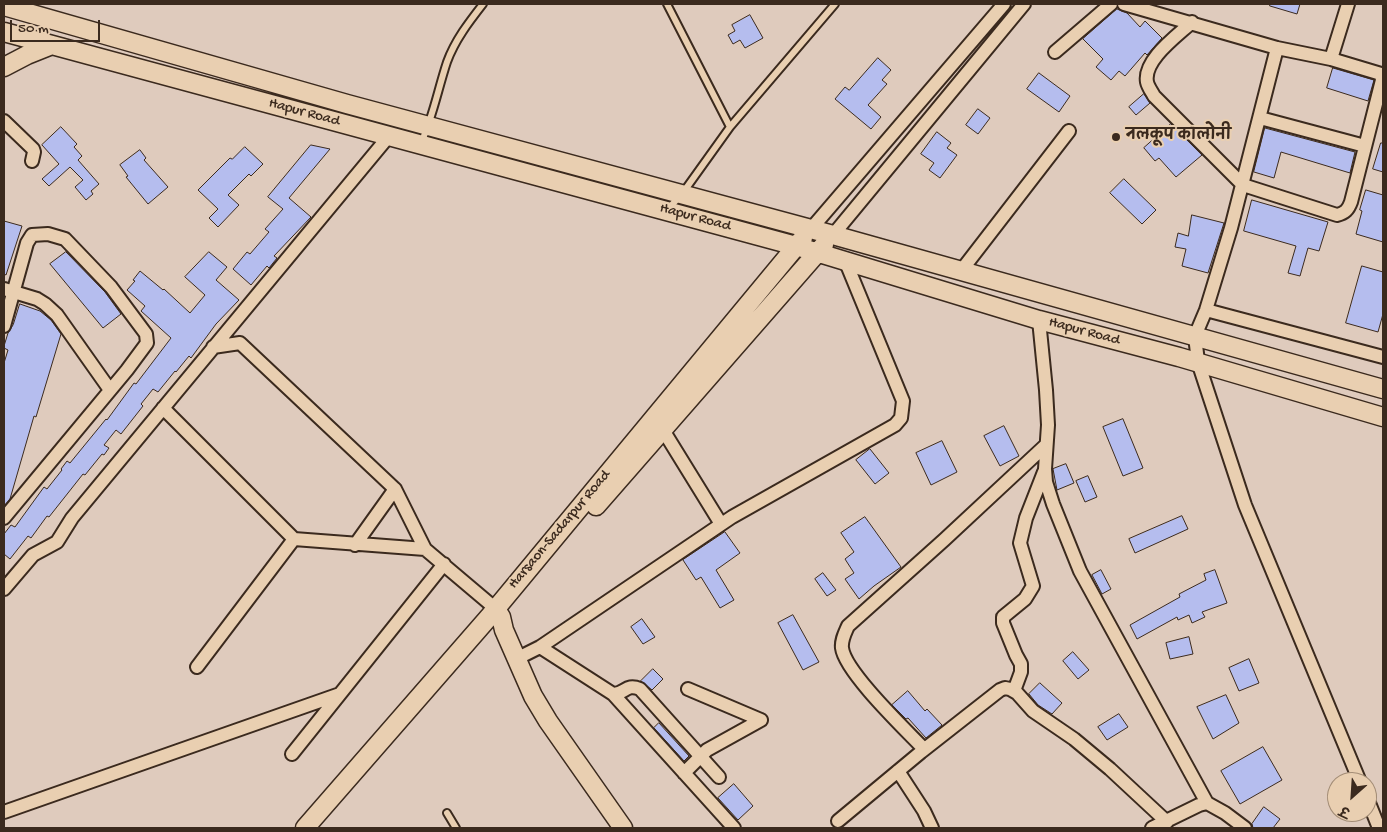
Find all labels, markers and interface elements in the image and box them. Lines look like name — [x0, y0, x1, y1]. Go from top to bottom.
scale bar — [12, 10, 102, 42]
text: 50 m — [18, 20, 49, 38]
street label: Hapur Road — [266, 95, 342, 131]
place label: नलकूप कालोनी — [1126, 128, 1231, 146]
marker: नलकूप कालोनी — [1110, 131, 1122, 143]
street label: Hapur Road — [657, 200, 733, 236]
street label: Hapur Road — [1046, 314, 1122, 350]
street label: Harsaon-Sadarpur Road — [505, 467, 615, 593]
north arrow — [1327, 772, 1377, 822]
text: उ — [1338, 800, 1354, 820]

